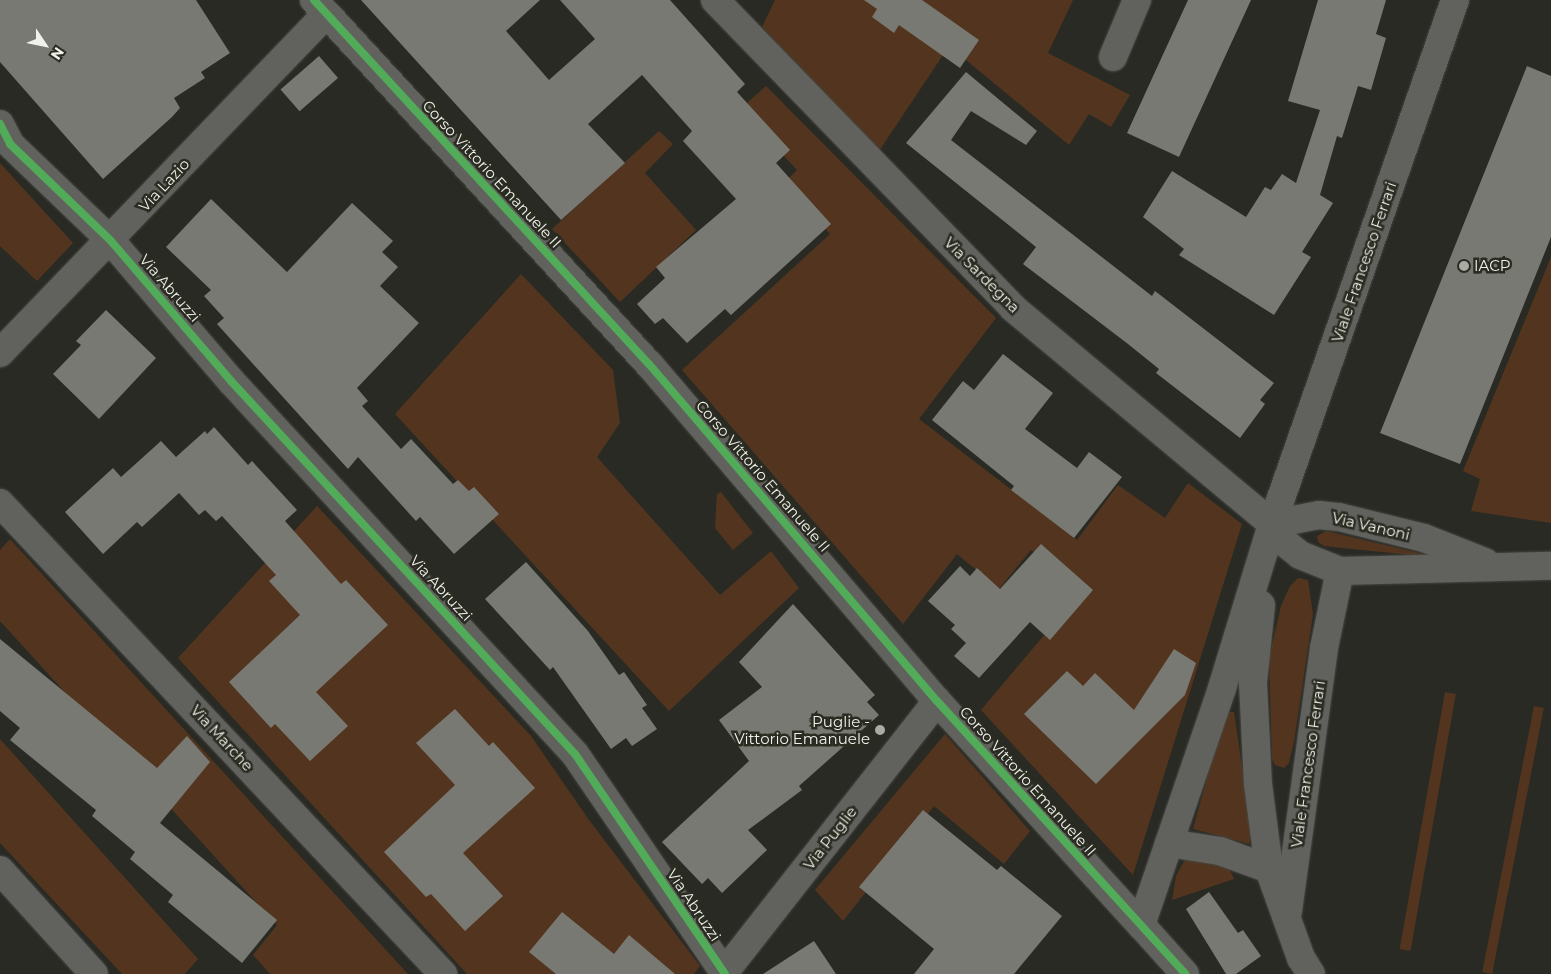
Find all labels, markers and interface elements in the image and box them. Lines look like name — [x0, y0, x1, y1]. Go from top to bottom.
north arrow — [20, 20, 70, 70]
text: N — [47, 44, 68, 63]
street label: Corso Vittorio Emanuele II — [419, 97, 565, 251]
street label: Via Lazio — [135, 155, 193, 215]
street label: Viale Francesco Ferrari — [1328, 179, 1400, 345]
street label: Via Sardegna — [940, 233, 1024, 317]
street label: Via Abruzzi — [136, 251, 204, 325]
place label: IACP — [1474, 257, 1511, 275]
marker: IACP — [1458, 260, 1470, 272]
street label: Corso Vittorio Emanuele II — [692, 397, 834, 555]
street label: Via Vanoni — [1330, 508, 1412, 544]
street label: Via Abruzzi — [406, 551, 476, 625]
street label: Viale Francesco Ferrari — [1287, 679, 1329, 849]
street label: Via Marche — [187, 701, 257, 775]
street label: Corso Vittorio Emanuele II — [956, 703, 1100, 859]
place label: Puglie - Vittorio Emanuele — [734, 712, 870, 747]
marker: Puglie - Vittorio Emanuele — [874, 724, 886, 736]
street label: Via Puglie — [800, 803, 860, 873]
street label: Via Abruzzi — [663, 865, 725, 945]

